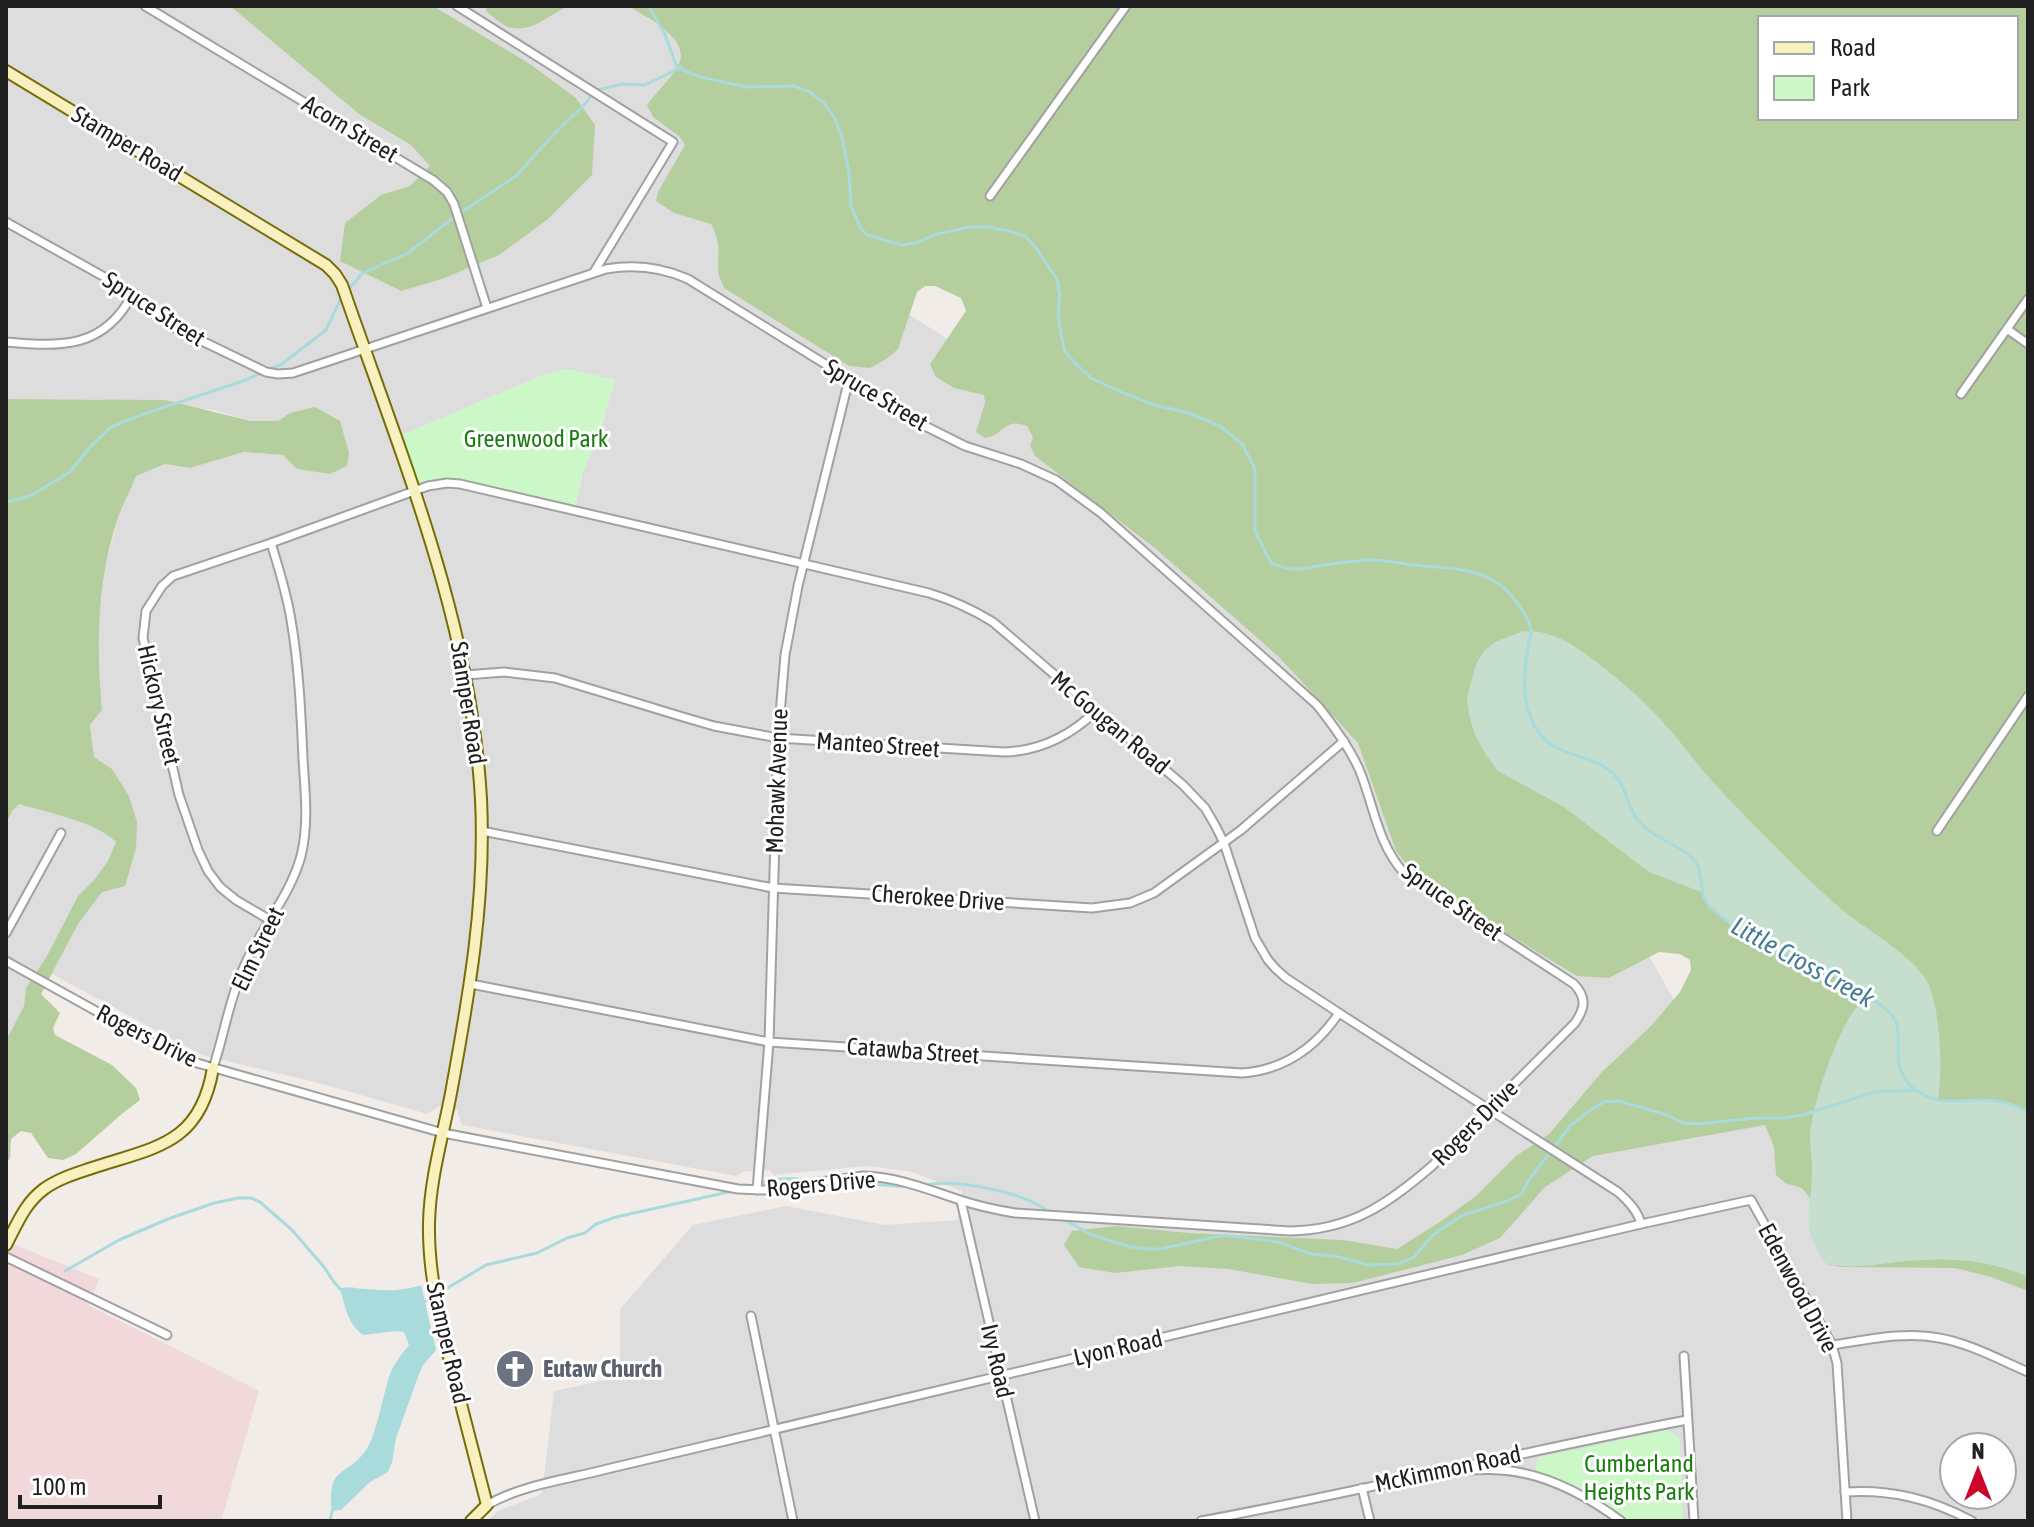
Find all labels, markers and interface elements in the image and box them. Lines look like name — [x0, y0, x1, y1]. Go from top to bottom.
legend — [1758, 16, 2018, 120]
text: Road — [1830, 34, 1876, 61]
text: Park — [1830, 74, 1871, 101]
street label: Acorn Street — [298, 90, 403, 168]
street label: Stamper Road — [67, 100, 187, 187]
street label: Spruce Street — [98, 266, 210, 351]
street label: Spruce Street — [820, 353, 933, 436]
park label: Greenwood Park — [464, 425, 609, 452]
street label: Stamper Road — [445, 640, 492, 766]
street label: Hickory Street — [133, 642, 186, 768]
street label: Mc Gougan Road — [1046, 665, 1175, 780]
street label: Mohawk Avenue — [760, 708, 793, 854]
street label: Manteo Street — [815, 727, 941, 762]
street label: Spruce Street — [1397, 857, 1508, 946]
street label: Cherokee Drive — [871, 879, 1005, 916]
street label: Elm Street — [226, 902, 289, 995]
water label: Little Cross Creek — [1726, 910, 1880, 1014]
street label: Rogers Drive — [92, 999, 202, 1072]
street label: Catawba Street — [846, 1032, 980, 1069]
street label: Rogers Drive — [1426, 1074, 1523, 1171]
street label: Rogers Drive — [765, 1165, 877, 1202]
street label: Edenwood Drive — [1753, 1219, 1844, 1357]
street label: Stamper Road — [421, 1279, 476, 1406]
street label: Ivy Road — [976, 1321, 1019, 1400]
street label: Lyon Road — [1071, 1324, 1165, 1371]
church icon: Eutaw Church — [494, 1348, 536, 1390]
place label: Eutaw Church — [543, 1355, 662, 1382]
north arrow — [1938, 1431, 2018, 1511]
text: N — [1972, 1438, 1984, 1464]
street label: McKimmon Road — [1372, 1440, 1523, 1497]
park label: Cumberland Heights Park — [1583, 1450, 1695, 1505]
scale bar — [20, 1459, 160, 1509]
text: 100 m — [32, 1473, 86, 1500]

